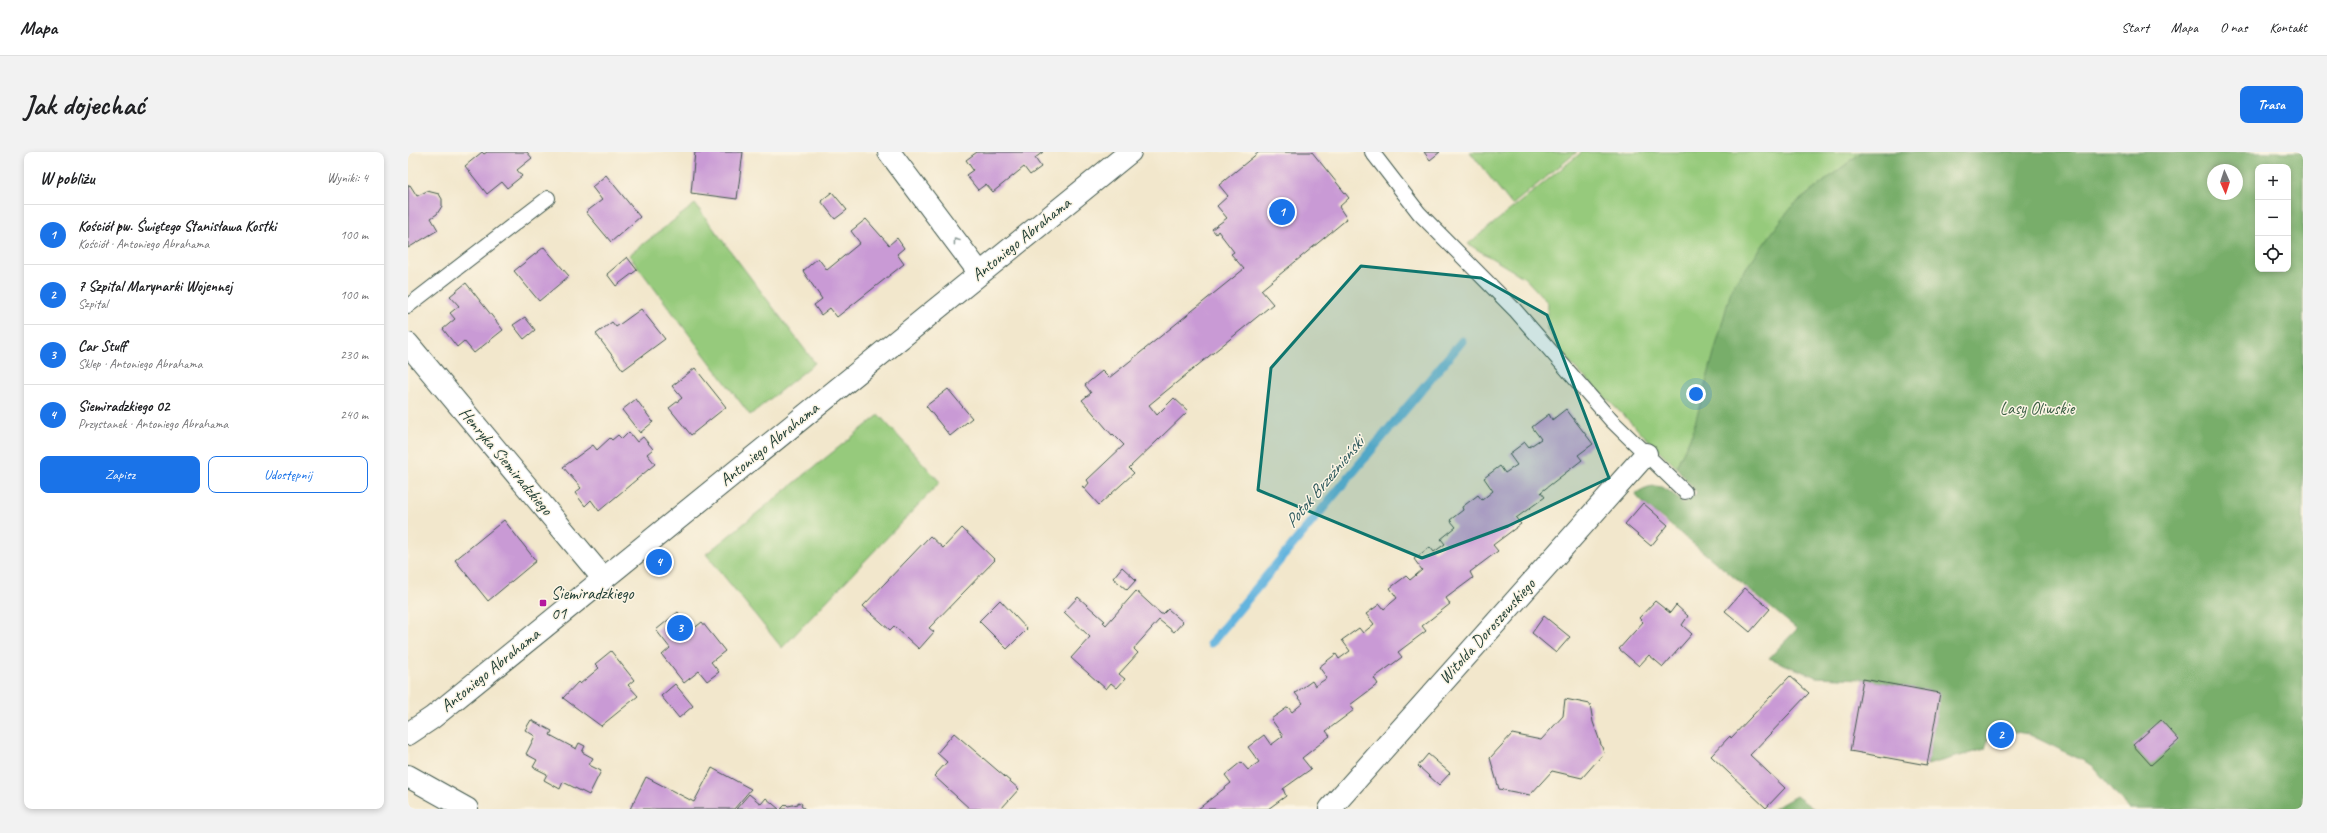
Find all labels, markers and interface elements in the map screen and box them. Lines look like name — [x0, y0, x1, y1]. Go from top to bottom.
text: Mapa — [20, 16, 57, 40]
text: Start — [2121, 19, 2149, 36]
text: Mapa — [2171, 19, 2198, 36]
text: O nas — [2220, 19, 2247, 36]
text: Kontakt — [2269, 19, 2307, 36]
button: Trasa — [2240, 86, 2303, 123]
text: Jak dojechać — [24, 87, 145, 122]
north arrow — [2207, 164, 2243, 200]
map controls — [2255, 164, 2291, 272]
button: + — [2255, 164, 2291, 200]
text: W pobliżu — [40, 168, 95, 189]
text: Wyniki: 4 — [327, 170, 368, 186]
street label: Antoniego Abrahama — [967, 192, 1076, 285]
pin: 1 — [1269, 197, 1295, 227]
button: − — [2255, 200, 2291, 236]
text: Kościół pw. Świętego Stanisława Kostki — [78, 217, 276, 236]
text: 1 — [50, 227, 56, 243]
text: 100 m — [340, 227, 368, 243]
text: Kościół · Antoniego Abrahama — [78, 236, 209, 252]
button: locate — [2255, 236, 2291, 272]
one-way arrow — [953, 239, 960, 246]
text: 7 Szpital Marynarki Wojennej — [78, 277, 232, 296]
text: 2 — [50, 287, 56, 303]
text: 100 m — [340, 287, 368, 303]
text: Szpital — [78, 296, 108, 312]
text: Car Stuff — [78, 337, 126, 356]
text: 3 — [50, 347, 56, 363]
text: 230 m — [340, 347, 368, 363]
text: Sklep · Antoniego Abrahama — [78, 356, 202, 372]
your location — [1686, 384, 1706, 404]
text: Siemiradzkiego 02 — [78, 397, 170, 416]
street label: Antoniego Abrahama — [715, 397, 824, 490]
park label: Lasy Oliwskie — [2000, 398, 2076, 419]
street label: Henryka Siemiradzkiego — [455, 403, 558, 520]
text: 4 — [50, 407, 56, 423]
text: 240 m — [340, 407, 368, 423]
text: Przystanek · Antoniego Abrahama — [78, 416, 228, 432]
water label: Potok Brzeźnieński — [1280, 429, 1371, 532]
button: Zapisz — [40, 456, 200, 493]
button: Udostępnij — [208, 456, 368, 493]
pin: 4 — [646, 547, 672, 577]
street label: Witolda Doroszewskiego — [1434, 573, 1540, 688]
place label: Siemiradzkiego 01 — [551, 583, 635, 624]
marker: Siemiradzkiego 01 — [538, 598, 548, 608]
pin: 3 — [667, 613, 693, 643]
street label: Antoniego Abrahama — [436, 623, 545, 716]
pin: 2 — [1988, 720, 2014, 750]

